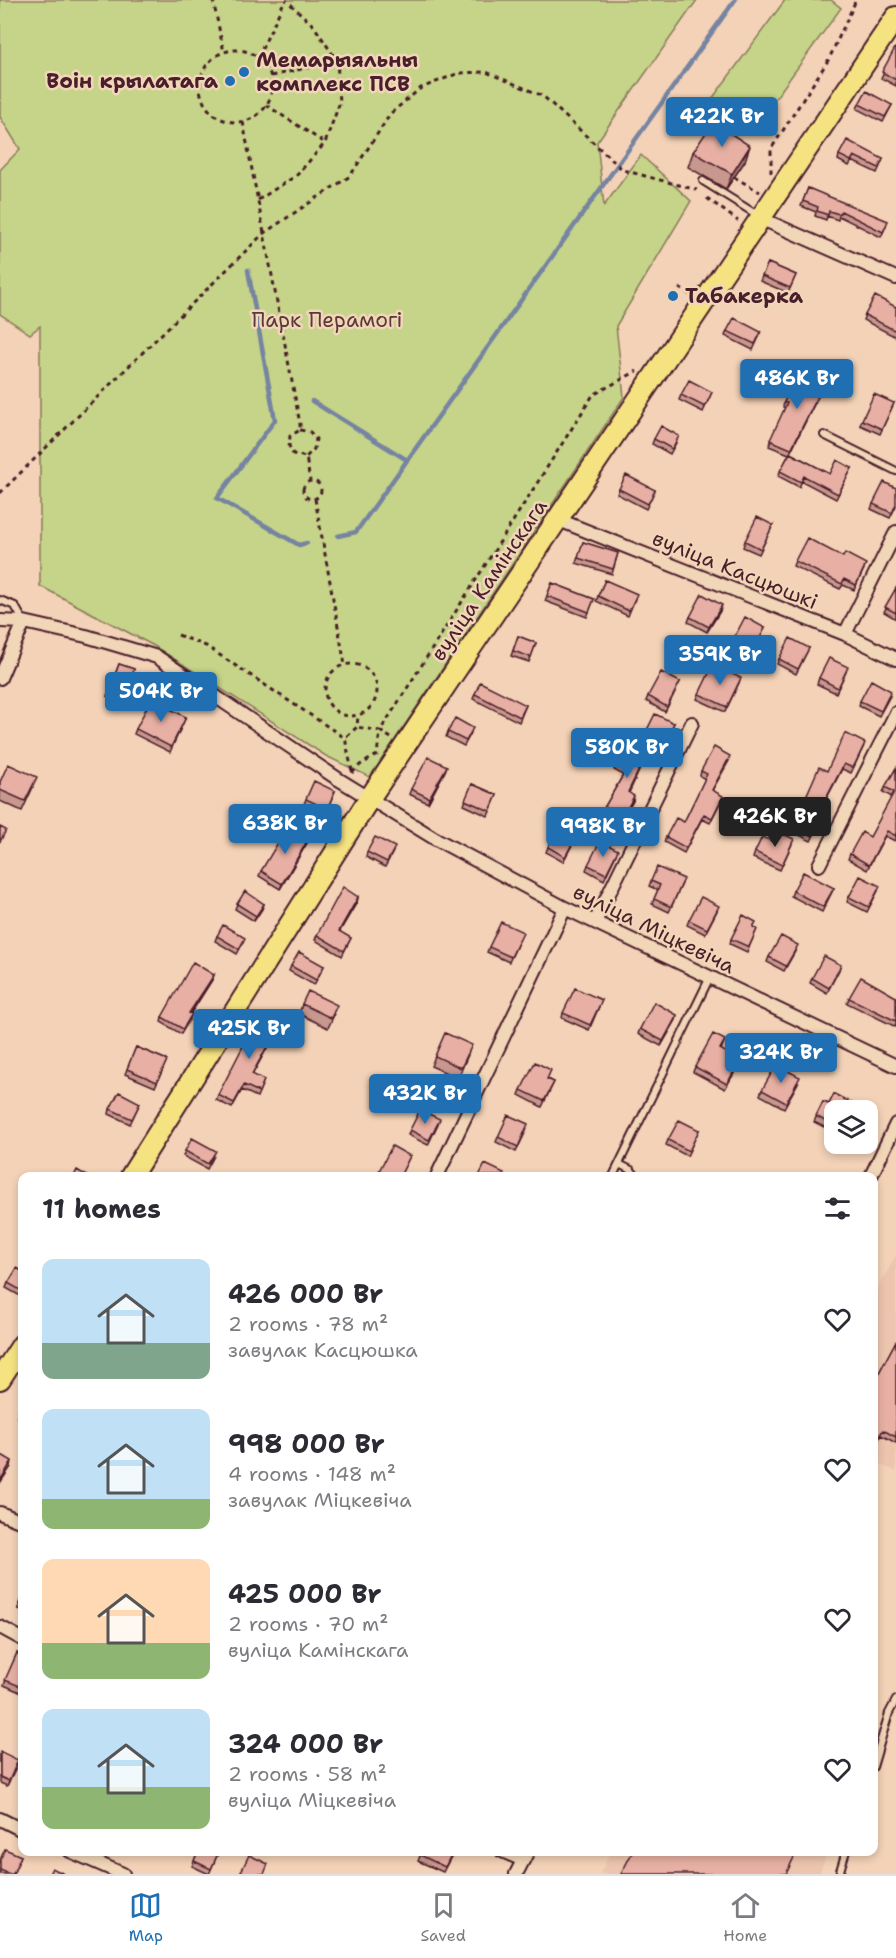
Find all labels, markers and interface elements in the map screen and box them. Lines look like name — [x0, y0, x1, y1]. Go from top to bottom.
place label: Мемарыяльны комплекс ПСВ — [256, 46, 418, 98]
marker: Мемарыяльны комплекс ПСВ — [237, 65, 251, 79]
place label: Воін крылатага — [46, 67, 219, 95]
marker: Воін крылатага — [223, 74, 237, 88]
pin: 422K Br — [667, 97, 777, 148]
text: 422K Br — [680, 103, 764, 129]
place label: Табакерка — [685, 282, 804, 310]
marker: Табакерка — [666, 289, 680, 303]
park label: Парк Перамогі — [251, 306, 403, 334]
pin: 486K Br — [742, 359, 852, 410]
text: 486K Br — [754, 365, 840, 391]
street label: вуліца Камінскага — [424, 494, 554, 666]
street label: вуліца Касцюшкі — [648, 524, 822, 616]
pin: 359K Br — [665, 635, 775, 686]
text: 359K Br — [678, 641, 762, 667]
pin: 504K Br — [106, 672, 216, 723]
text: 504K Br — [119, 678, 203, 704]
pin: 580K Br — [572, 728, 682, 779]
text: 580K Br — [585, 734, 669, 760]
pin: 426K Br — [720, 797, 830, 848]
text: 426K Br — [733, 803, 817, 829]
pin: 638K Br — [230, 804, 340, 855]
pin: 998K Br — [548, 807, 658, 858]
text: 638K Br — [243, 810, 327, 836]
text: 998K Br — [560, 813, 646, 839]
street label: вуліца Міцкевіча — [569, 878, 739, 980]
pin: 425K Br — [194, 1009, 304, 1060]
text: 425K Br — [208, 1015, 290, 1041]
pin: 324K Br — [726, 1033, 836, 1084]
text: 324K Br — [739, 1039, 823, 1065]
pin: 432K Br — [370, 1074, 480, 1125]
text: 432K Br — [383, 1080, 467, 1106]
map controls — [824, 1100, 878, 1154]
button: layers — [824, 1100, 878, 1154]
text: 11 homes — [42, 1191, 161, 1226]
icon: filters — [821, 1192, 854, 1225]
text: 426 000 Br — [228, 1276, 383, 1311]
icon: home — [90, 1283, 162, 1355]
icon: heart — [821, 1303, 854, 1336]
text: 2 rooms · 78 m² — [228, 1311, 388, 1337]
text: завулак Касцюшка — [228, 1337, 418, 1363]
text: 998 000 Br — [228, 1426, 385, 1461]
icon: home — [90, 1433, 162, 1505]
icon: heart — [821, 1453, 854, 1486]
text: 4 rooms · 148 m² — [228, 1461, 396, 1487]
text: завулак Міцкевіча — [228, 1487, 412, 1513]
text: 425 000 Br — [228, 1576, 382, 1611]
icon: home — [90, 1583, 162, 1655]
icon: heart — [821, 1603, 854, 1636]
text: 2 rooms · 70 m² — [228, 1611, 389, 1637]
text: вуліца Камінскага — [228, 1637, 408, 1663]
text: 324 000 Br — [228, 1726, 383, 1761]
icon: home — [90, 1733, 162, 1805]
icon: heart — [821, 1753, 854, 1786]
text: 2 rooms · 58 m² — [228, 1761, 387, 1787]
text: вуліца Міцкевіча — [228, 1787, 396, 1813]
tab: Map — [129, 1889, 163, 1946]
tab: Saved — [420, 1889, 466, 1946]
tab: Home — [723, 1889, 767, 1946]

